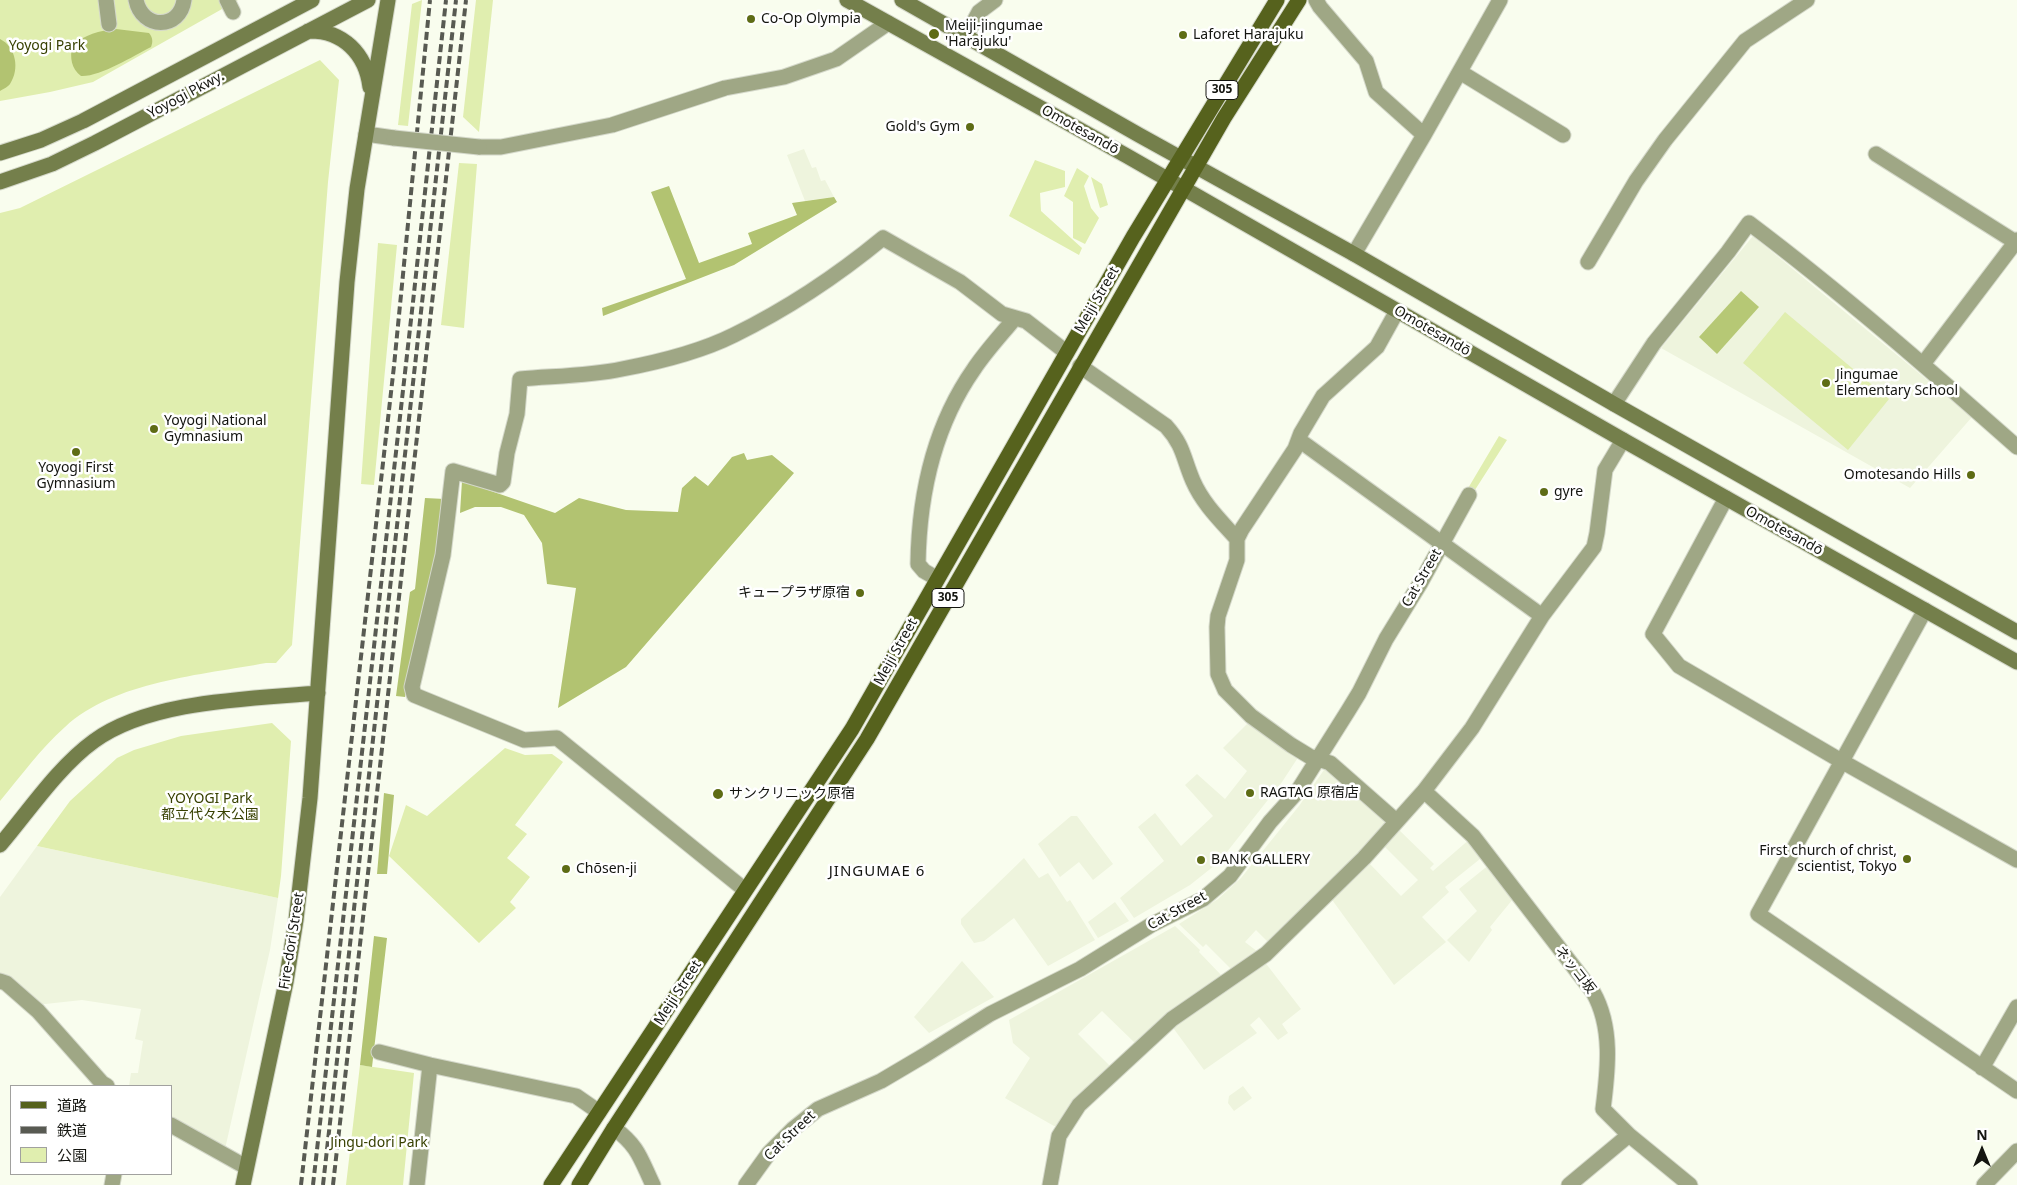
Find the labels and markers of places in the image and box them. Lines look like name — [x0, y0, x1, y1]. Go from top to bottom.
place label: Co-Op Olympia — [761, 11, 861, 27]
marker: Co-Op Olympia — [745, 13, 757, 25]
place label: Meiji-jingumae 'Harajuku' — [945, 18, 1043, 50]
marker: Meiji-jingumae 'Harajuku' — [927, 27, 941, 41]
place label: Laforet Harajuku — [1193, 27, 1304, 43]
marker: Laforet Harajuku — [1177, 29, 1189, 41]
place label: Gold's Gym — [886, 119, 960, 135]
marker: Gold's Gym — [964, 121, 976, 133]
place label: Jingumae Elementary School — [1836, 367, 1958, 400]
marker: Jingumae Elementary School — [1820, 377, 1832, 389]
place label: Yoyogi National Gymnasium — [164, 413, 267, 446]
marker: Yoyogi National Gymnasium — [148, 423, 160, 435]
marker: Yoyogi First Gymnasium — [70, 446, 82, 458]
place label: Yoyogi First Gymnasium — [37, 460, 115, 492]
place label: Omotesando Hills — [1844, 467, 1961, 483]
marker: Omotesando Hills — [1965, 469, 1977, 481]
place label: gyre — [1554, 484, 1583, 500]
marker: gyre — [1538, 486, 1550, 498]
place label: キュープラザ原宿 — [738, 585, 850, 601]
marker: キュープラザ原宿 — [854, 587, 866, 599]
place label: RAGTAG 原宿店 — [1260, 785, 1359, 801]
place label: サンクリニック原宿 — [729, 786, 855, 802]
marker: サンクリニック原宿 — [711, 787, 725, 801]
marker: RAGTAG 原宿店 — [1244, 787, 1256, 799]
place label: First church of christ, scientist, Tokyo — [1759, 843, 1897, 876]
place label: BANK GALLERY — [1211, 852, 1310, 868]
marker: First church of christ, scientist, Tokyo — [1901, 853, 1913, 865]
marker: BANK GALLERY — [1195, 854, 1207, 866]
place label: Chōsen-ji — [576, 861, 637, 877]
marker: Chōsen-ji — [560, 863, 572, 875]

